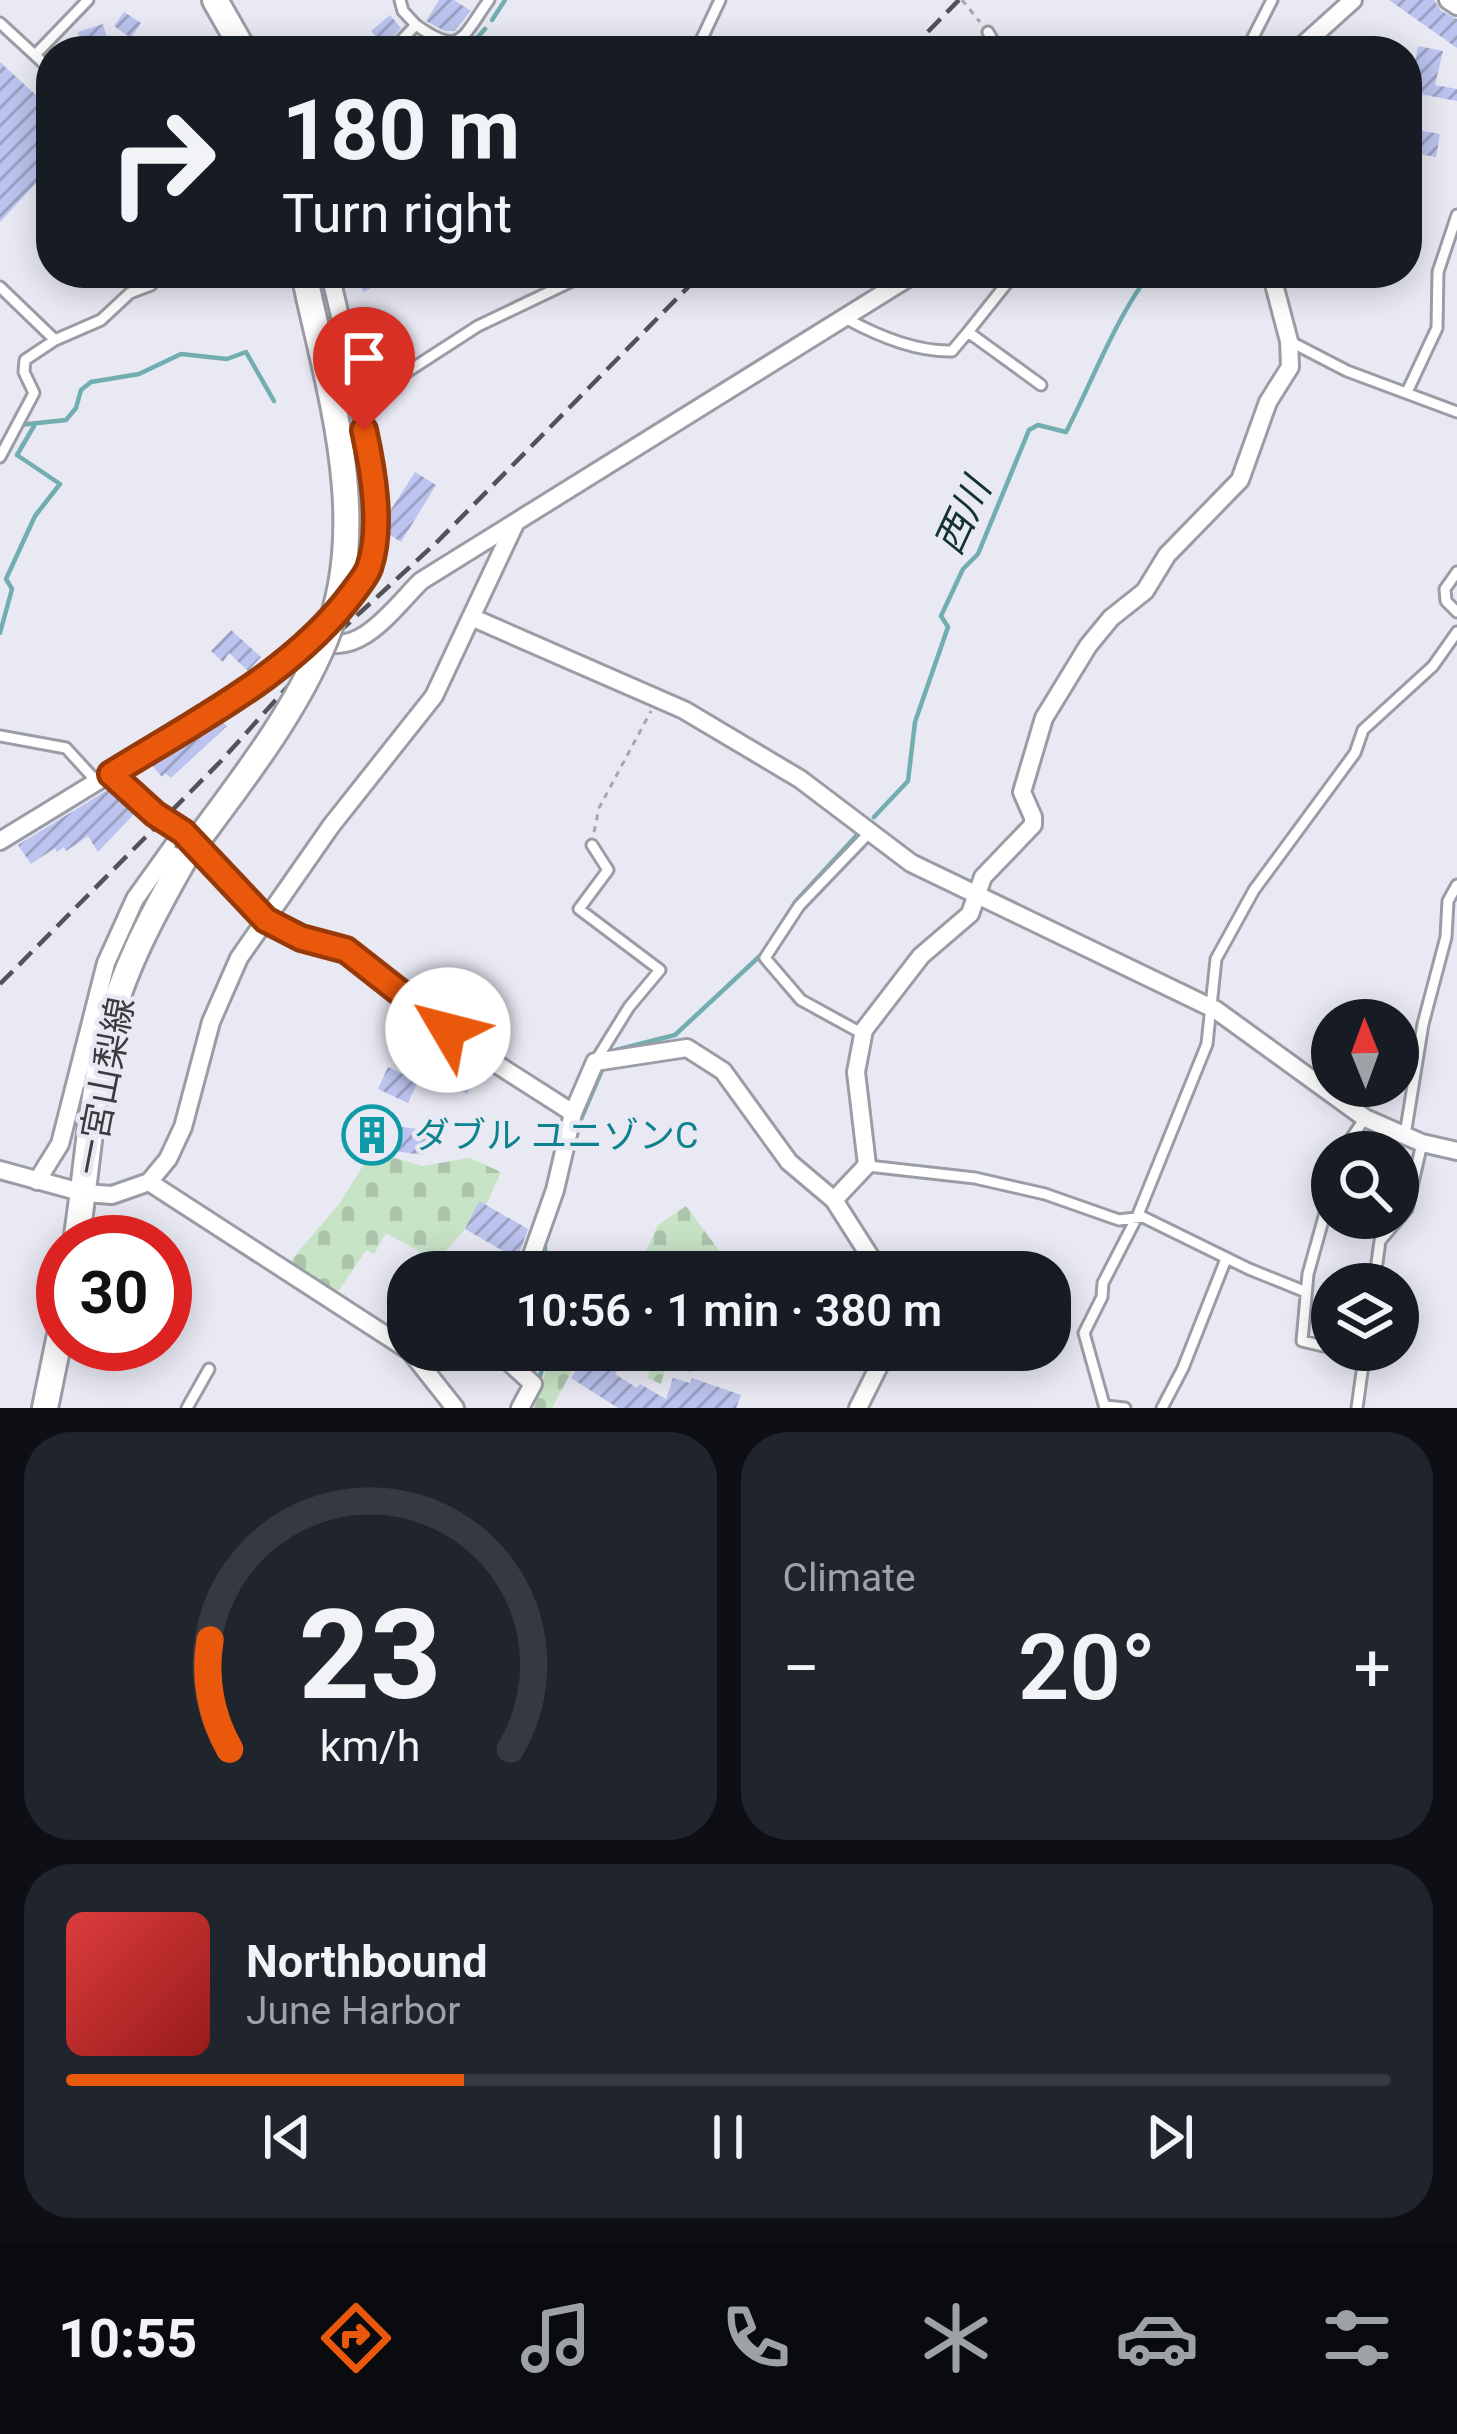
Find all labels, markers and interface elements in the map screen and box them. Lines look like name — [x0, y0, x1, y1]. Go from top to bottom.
text: 180 m — [282, 81, 520, 180]
icon: right — [84, 84, 240, 240]
text: Turn right — [282, 182, 512, 245]
pin — [313, 307, 415, 430]
icon: arrive — [331, 325, 397, 391]
water label: 西川 — [926, 468, 1002, 561]
position arrow — [385, 967, 511, 1093]
street label: 一宮山梨線 — [67, 994, 143, 1179]
north arrow — [1311, 999, 1419, 1107]
map controls — [1311, 999, 1419, 1371]
building icon: ダブル ユニゾンC — [341, 1104, 403, 1166]
place label: ダブル ユニゾンC — [414, 1115, 698, 1157]
button: search — [1311, 1131, 1419, 1239]
speed limit sign: 30 — [36, 1215, 192, 1371]
button: layers — [1311, 1263, 1419, 1371]
text: 10:56 · 1 min · 380 m — [516, 1284, 942, 1337]
text: Climate — [783, 1555, 916, 1601]
text: 23 — [299, 1582, 442, 1728]
text: 20° — [1018, 1616, 1156, 1721]
text: − — [783, 1630, 820, 1707]
text: + — [1354, 1630, 1391, 1707]
text: km/h — [320, 1721, 421, 1771]
text: Northbound — [246, 1935, 488, 1988]
text: June Harbor — [246, 1988, 461, 2034]
icon: previous — [254, 2104, 320, 2170]
icon: pause — [695, 2104, 761, 2170]
icon: next — [1137, 2104, 1203, 2170]
icon: directions — [314, 2296, 398, 2380]
icon: music — [514, 2296, 598, 2380]
icon: phone — [714, 2296, 798, 2380]
icon: climate — [914, 2296, 998, 2380]
icon: car — [1115, 2296, 1199, 2380]
icon: filters — [1315, 2296, 1399, 2380]
text: 10:55 — [58, 2307, 197, 2370]

